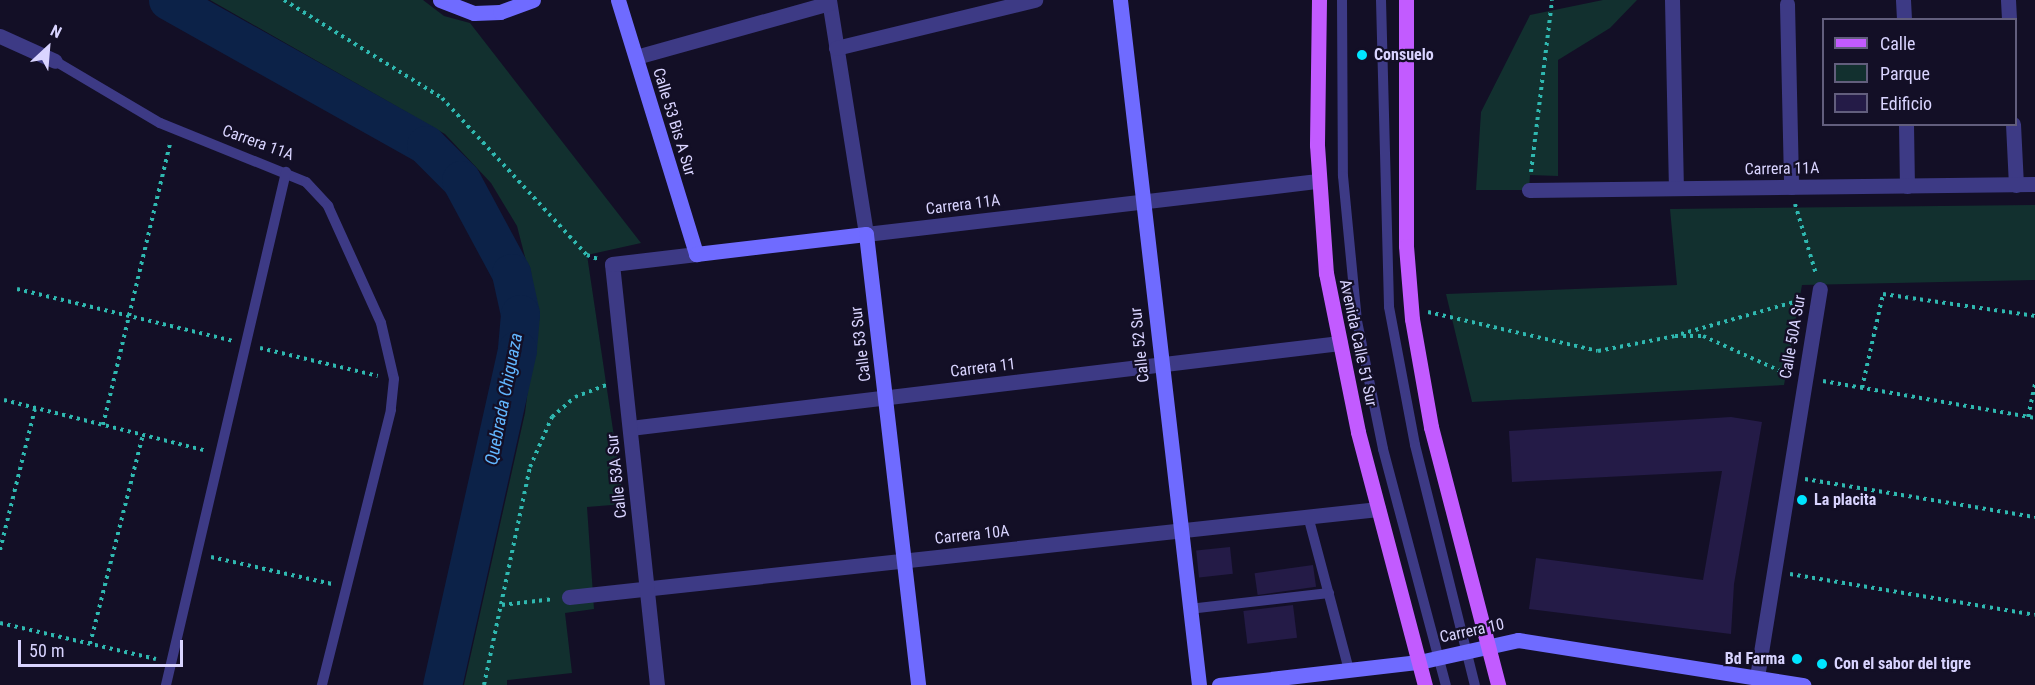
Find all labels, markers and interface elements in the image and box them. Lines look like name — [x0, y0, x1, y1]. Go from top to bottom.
north arrow — [18, 18, 78, 78]
legend — [1822, 18, 2017, 126]
text: N — [48, 21, 65, 42]
text: Calle — [1880, 33, 1916, 54]
place label: Consuelo — [1374, 45, 1434, 65]
marker: Consuelo — [1355, 48, 1369, 62]
text: Parque — [1880, 63, 1930, 84]
street label: Calle 53 Bis A Sur — [648, 66, 700, 178]
text: Edificio — [1880, 93, 1932, 114]
street label: Carrera 11A — [220, 121, 296, 165]
street label: Carrera 11A — [1744, 159, 1820, 179]
street label: Carrera 11A — [925, 191, 1001, 219]
street label: Avenida Calle 51 Sur — [1335, 278, 1381, 408]
street label: Calle 50A Sur — [1776, 294, 1810, 380]
street label: Calle 53 Sur — [847, 305, 875, 383]
street label: Calle 52 Sur — [1127, 306, 1153, 384]
water label: Quebrada Chiguaza — [481, 331, 527, 467]
street label: Carrera 11 — [949, 354, 1017, 382]
street label: Calle 53A Sur — [603, 433, 631, 519]
place label: La placita — [1814, 490, 1876, 510]
marker: La placita — [1795, 493, 1809, 507]
street label: Carrera 10A — [934, 522, 1010, 548]
street label: Carrera 10 — [1438, 615, 1506, 647]
scale bar — [21, 628, 186, 666]
text: 50 m — [29, 640, 64, 661]
place label: Bd Farma — [1725, 649, 1785, 669]
marker: Bd Farma — [1790, 652, 1804, 666]
place label: Con el sabor del tigre — [1834, 654, 1971, 674]
marker: Con el sabor del tigre — [1815, 657, 1829, 671]

